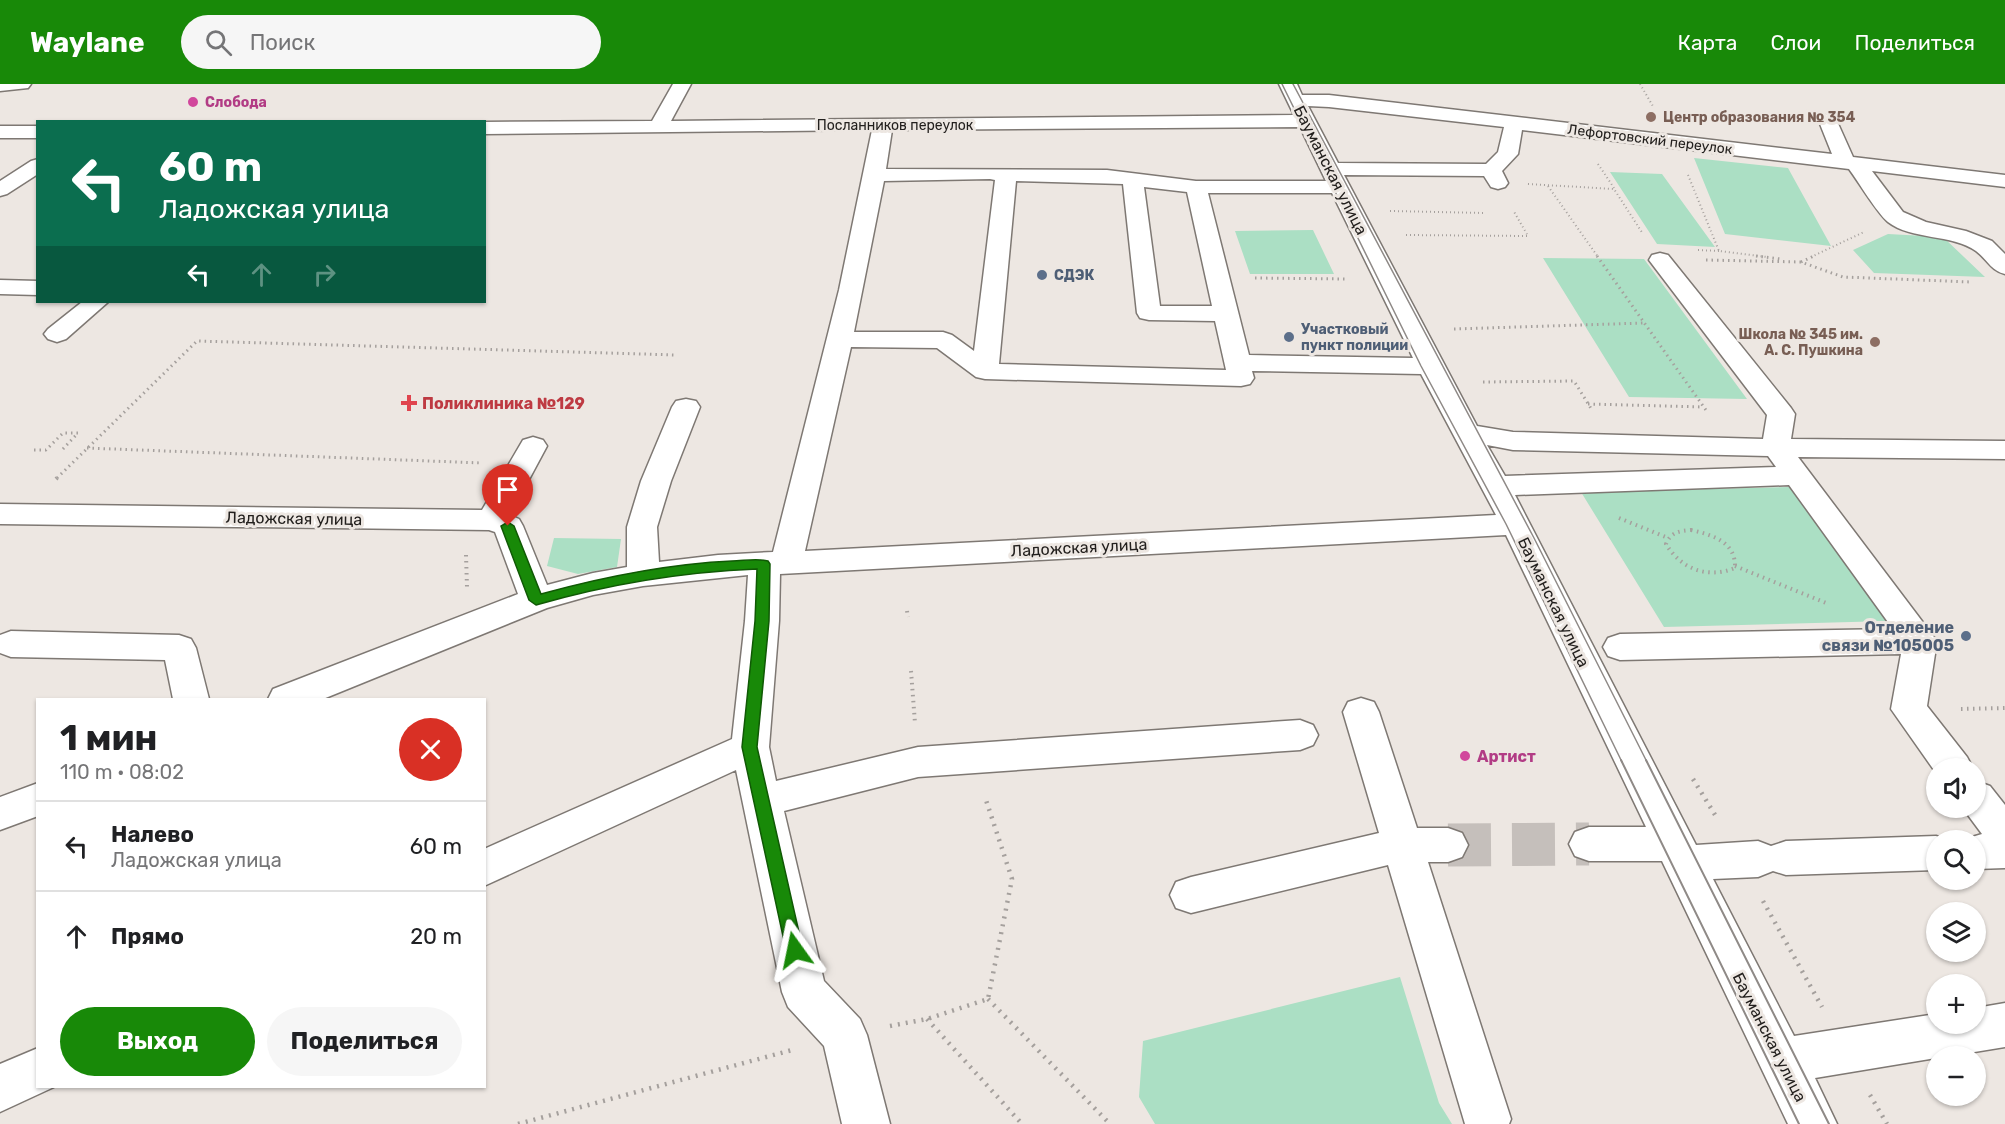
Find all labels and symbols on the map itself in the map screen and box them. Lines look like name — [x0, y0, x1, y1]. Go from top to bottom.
place label: Слобода — [205, 94, 267, 111]
marker: Слобода — [186, 95, 200, 109]
street label: Бауманская улица — [1290, 103, 1371, 238]
place label: Центр образования № 354 — [1663, 109, 1856, 126]
marker: Центр образования № 354 — [1644, 110, 1658, 124]
street label: Посланников переулок — [817, 117, 974, 134]
street label: Лефортовский переулок — [1567, 121, 1734, 158]
place label: СДЭК — [1054, 267, 1094, 284]
marker: СДЭК — [1035, 268, 1049, 282]
place label: Участковый пункт полиции — [1301, 321, 1408, 354]
place label: Школа № 345 им. А. С. Пушкина — [1739, 326, 1863, 359]
marker: Участковый пункт полиции — [1282, 330, 1296, 344]
marker: Школа № 345 им. А. С. Пушкина — [1868, 335, 1882, 349]
marker: Поликлиника №129 — [400, 394, 418, 412]
place label: Поликлиника №129 — [422, 394, 585, 413]
pin — [482, 464, 533, 526]
street label: Ладожская улица — [226, 508, 362, 529]
street label: Ладожская улица — [1010, 534, 1148, 561]
street label: Бауманская улица — [1514, 534, 1593, 670]
place label: Отделение связи №105005 — [1822, 618, 1954, 655]
marker: Отделение связи №105005 — [1959, 629, 1973, 643]
place label: Артист — [1477, 747, 1536, 766]
marker: Артист — [1458, 749, 1472, 763]
position arrow — [763, 918, 827, 982]
street label: Бауманская улица — [1729, 970, 1810, 1105]

